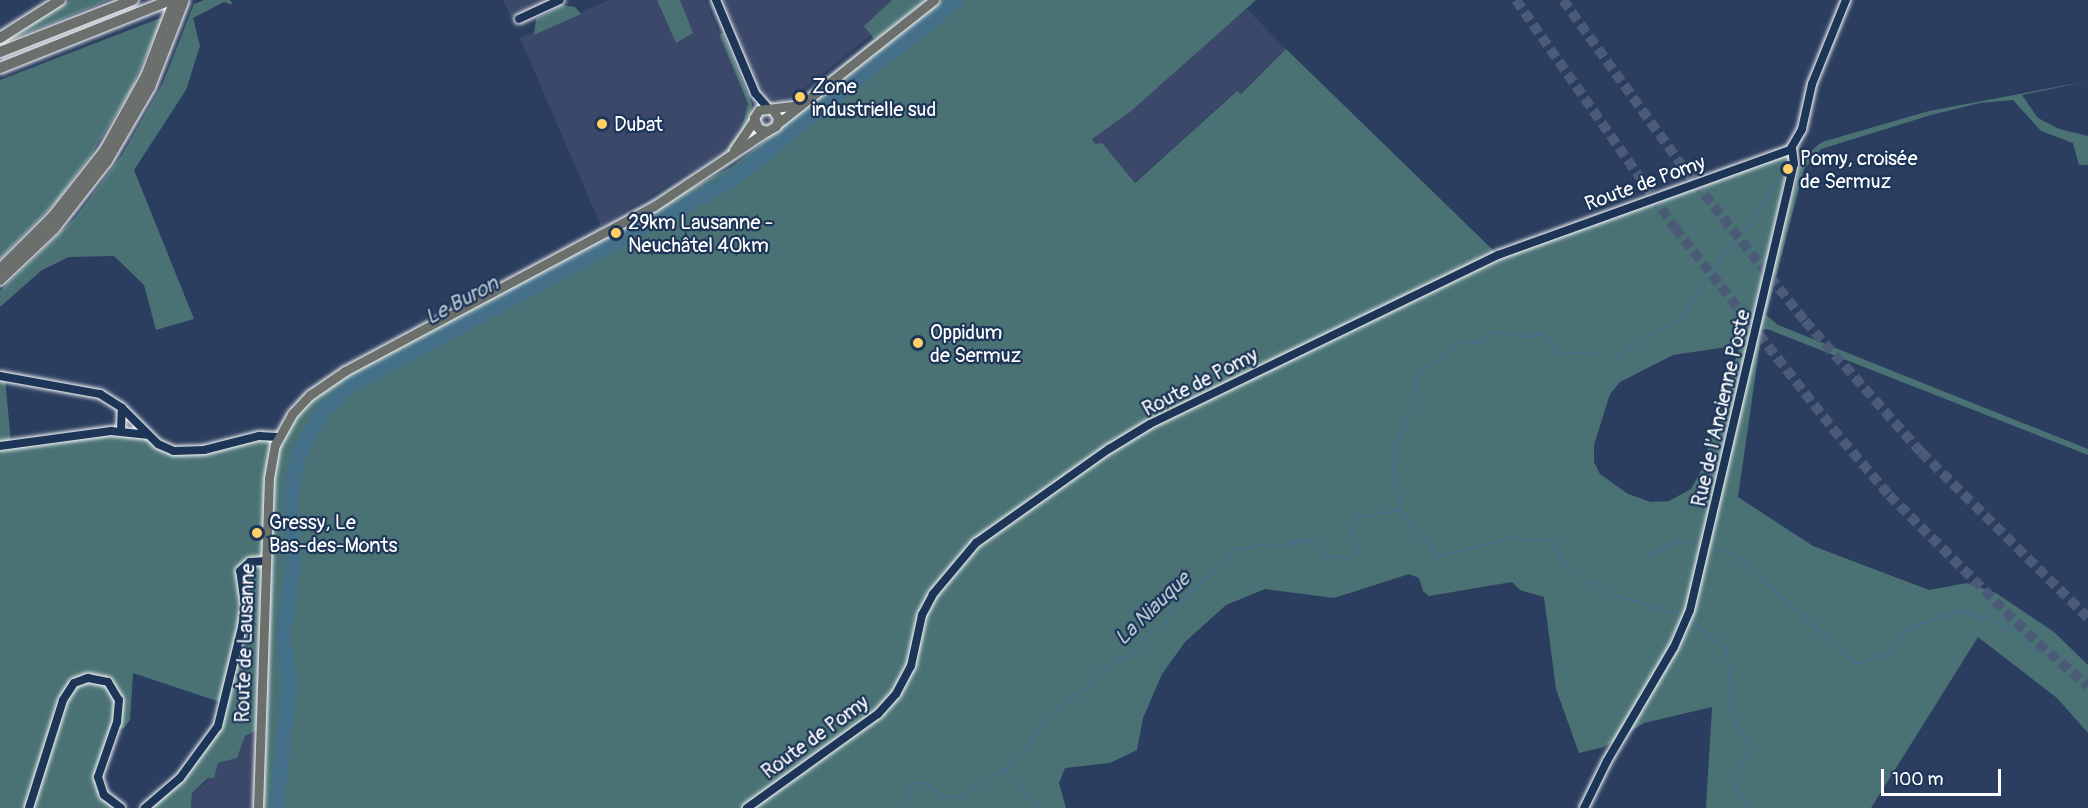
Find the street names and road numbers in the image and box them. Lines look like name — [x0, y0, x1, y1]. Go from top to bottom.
street label: Route de Pomy — [1582, 150, 1708, 216]
street label: Rue de l'Ancienne Poste — [1687, 307, 1755, 509]
street label: Route de Pomy — [1138, 343, 1262, 421]
street label: Route de Lausanne — [230, 563, 260, 723]
street label: Route de Pomy — [757, 690, 873, 784]

